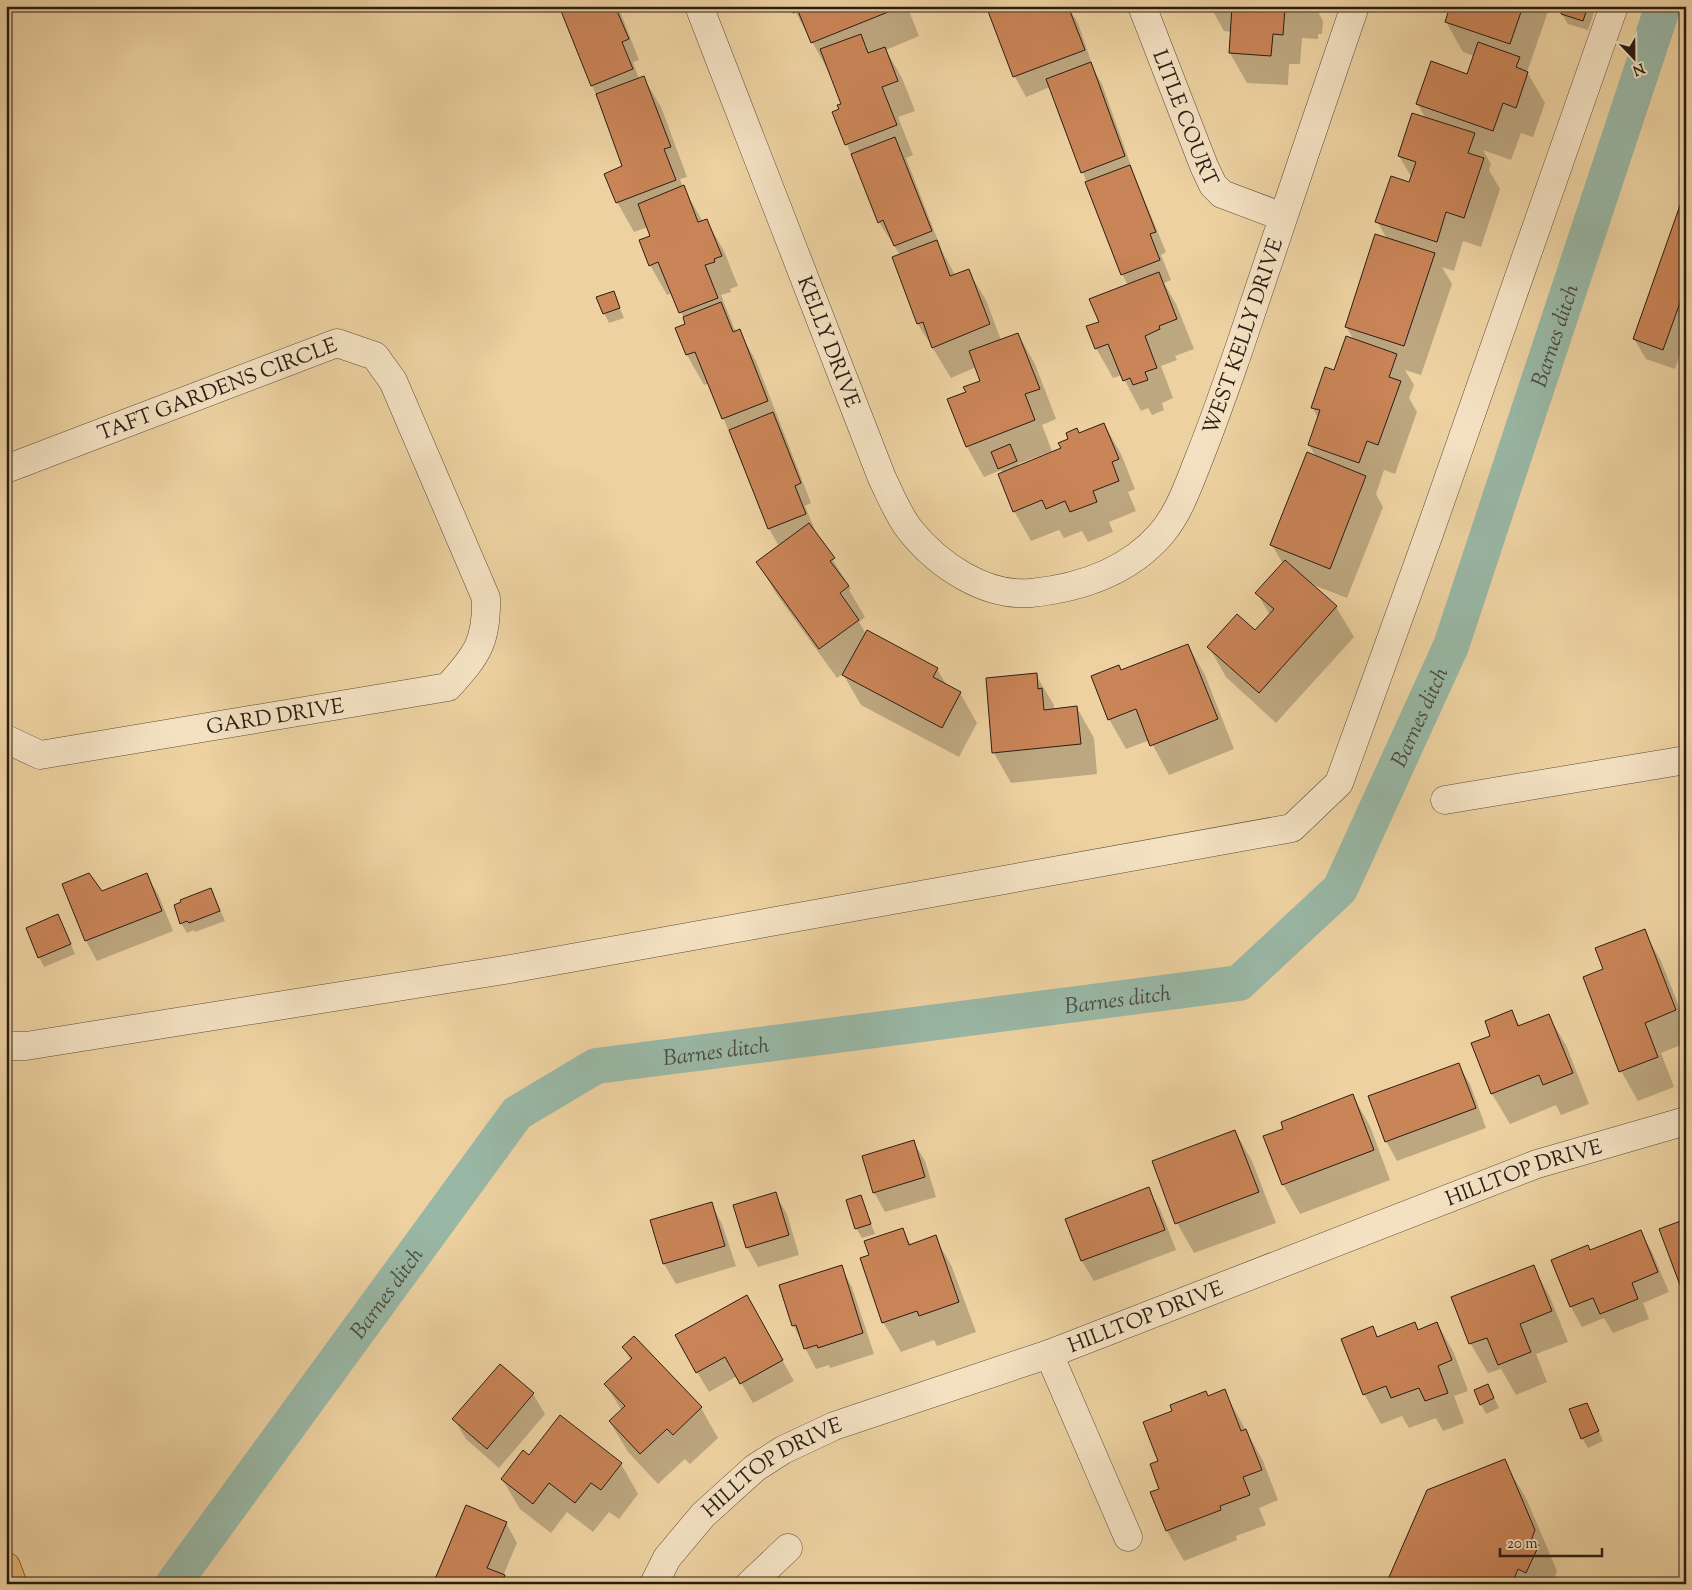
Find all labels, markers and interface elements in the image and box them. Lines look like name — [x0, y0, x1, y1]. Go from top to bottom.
north arrow — [1610, 32, 1660, 82]
street label: LITLE COURT — [1143, 46, 1225, 192]
text: N — [1629, 57, 1647, 80]
street label: WEST KELLY DRIVE — [1197, 234, 1292, 440]
street label: KELLY DRIVE — [788, 272, 866, 413]
water label: Barnes ditch — [1525, 280, 1589, 392]
street label: TAFT GARDENS CIRCLE — [94, 331, 342, 450]
water label: Barnes ditch — [1385, 662, 1458, 773]
street label: GARD DRIVE — [204, 692, 346, 744]
water label: Barnes ditch — [1063, 979, 1173, 1024]
water label: Barnes ditch — [661, 1031, 772, 1076]
street label: HILLTOP DRIVE — [1441, 1133, 1606, 1215]
water label: Barnes ditch — [344, 1241, 433, 1347]
street label: HILLTOP DRIVE — [1064, 1274, 1228, 1362]
street label: HILLTOP DRIVE — [696, 1411, 847, 1526]
scale bar — [1500, 1525, 1602, 1557]
text: 20 m — [1507, 1534, 1538, 1555]

